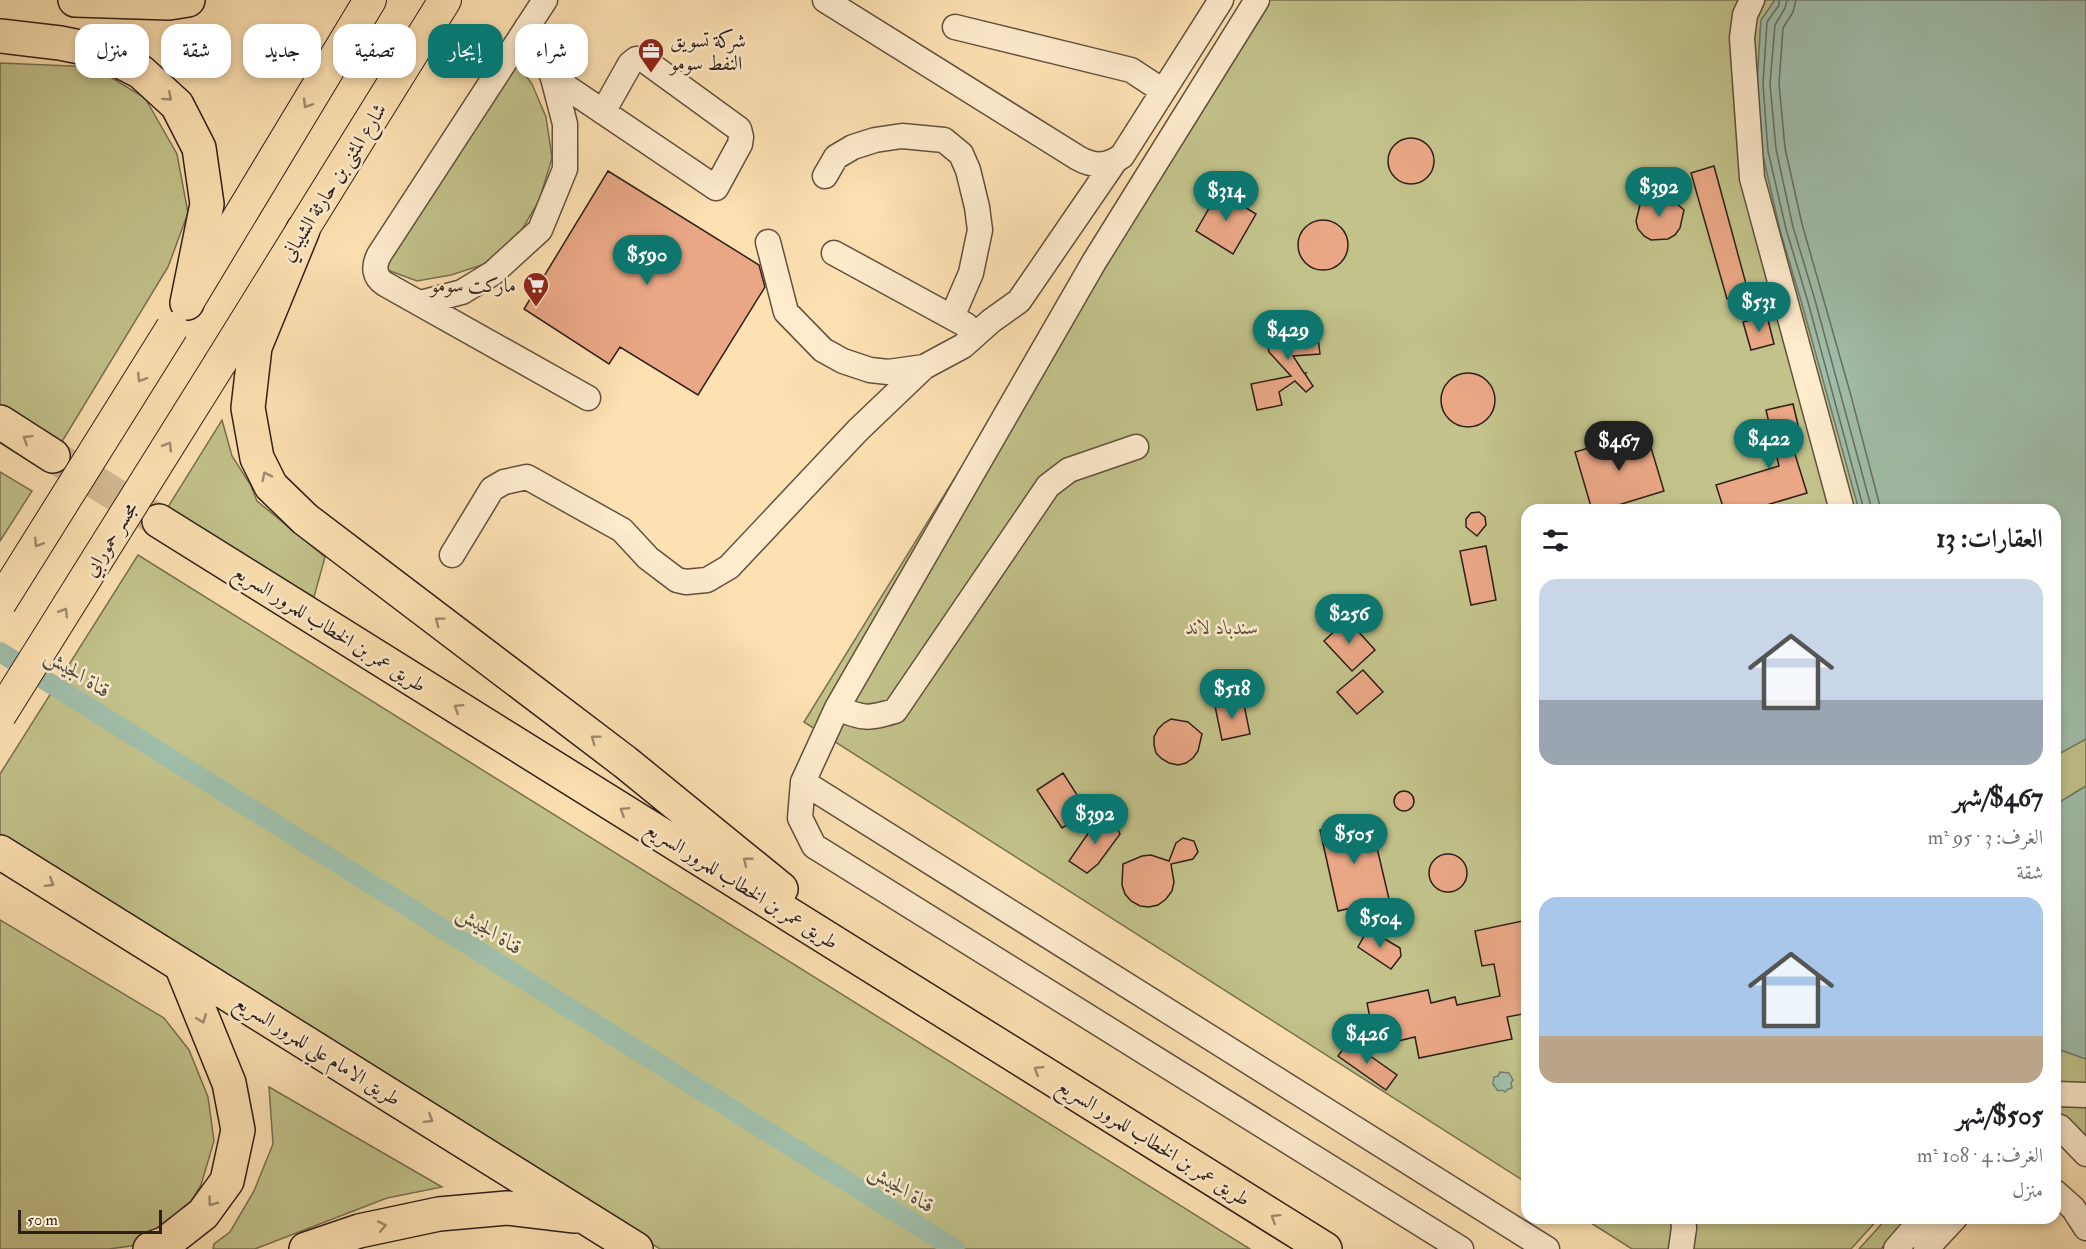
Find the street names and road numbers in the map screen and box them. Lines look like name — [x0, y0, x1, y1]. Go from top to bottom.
street label: شارع المثنى بن حارثة الشيباني — [275, 99, 396, 269]
street label: مجسر حمورابي — [78, 497, 146, 583]
street label: طريق عمر بن الخطاب للمرور السريع — [226, 559, 431, 702]
street label: طريق عمر بن الخطاب للمرور السريع — [638, 816, 843, 959]
street label: طريق الامام علي للمرور السريع — [226, 989, 405, 1118]
street label: طريق عمر بن الخطاب للمرور السريع — [1050, 1073, 1255, 1216]

